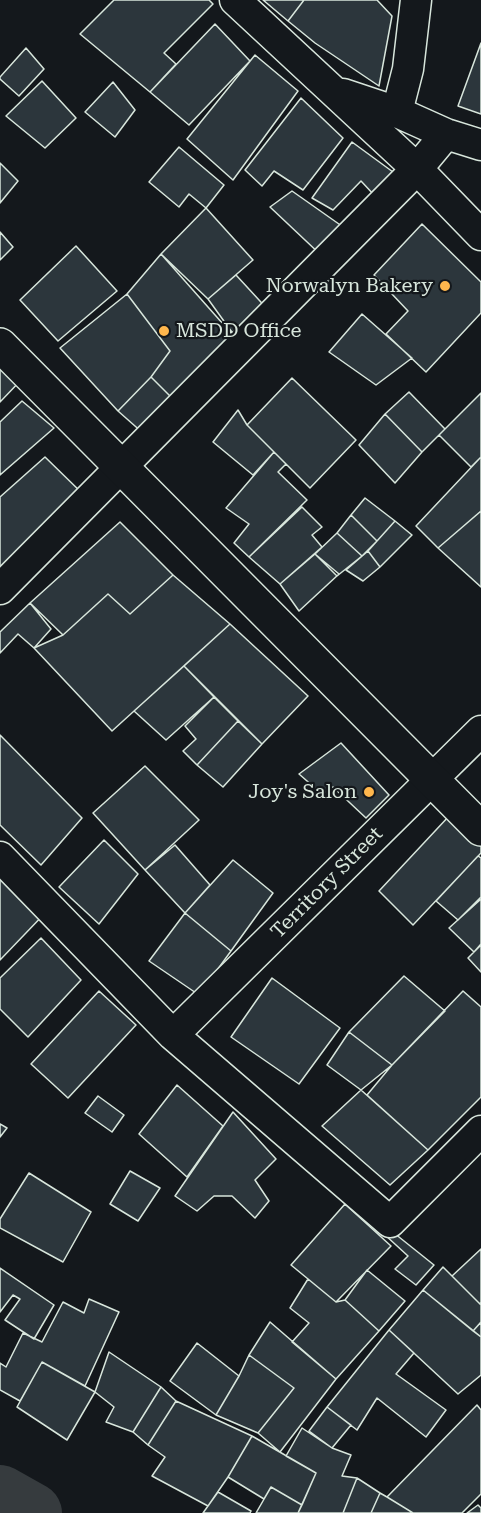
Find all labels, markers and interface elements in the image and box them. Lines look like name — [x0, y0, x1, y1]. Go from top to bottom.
place label: Norwalyn Bakery — [266, 274, 433, 298]
marker: Norwalyn Bakery — [438, 279, 452, 293]
place label: MSDD Office — [176, 319, 302, 343]
marker: MSDD Office — [157, 324, 171, 338]
place label: Joy's Salon — [248, 780, 357, 804]
marker: Joy's Salon — [362, 785, 376, 799]
street label: Territory Street — [266, 822, 388, 944]

